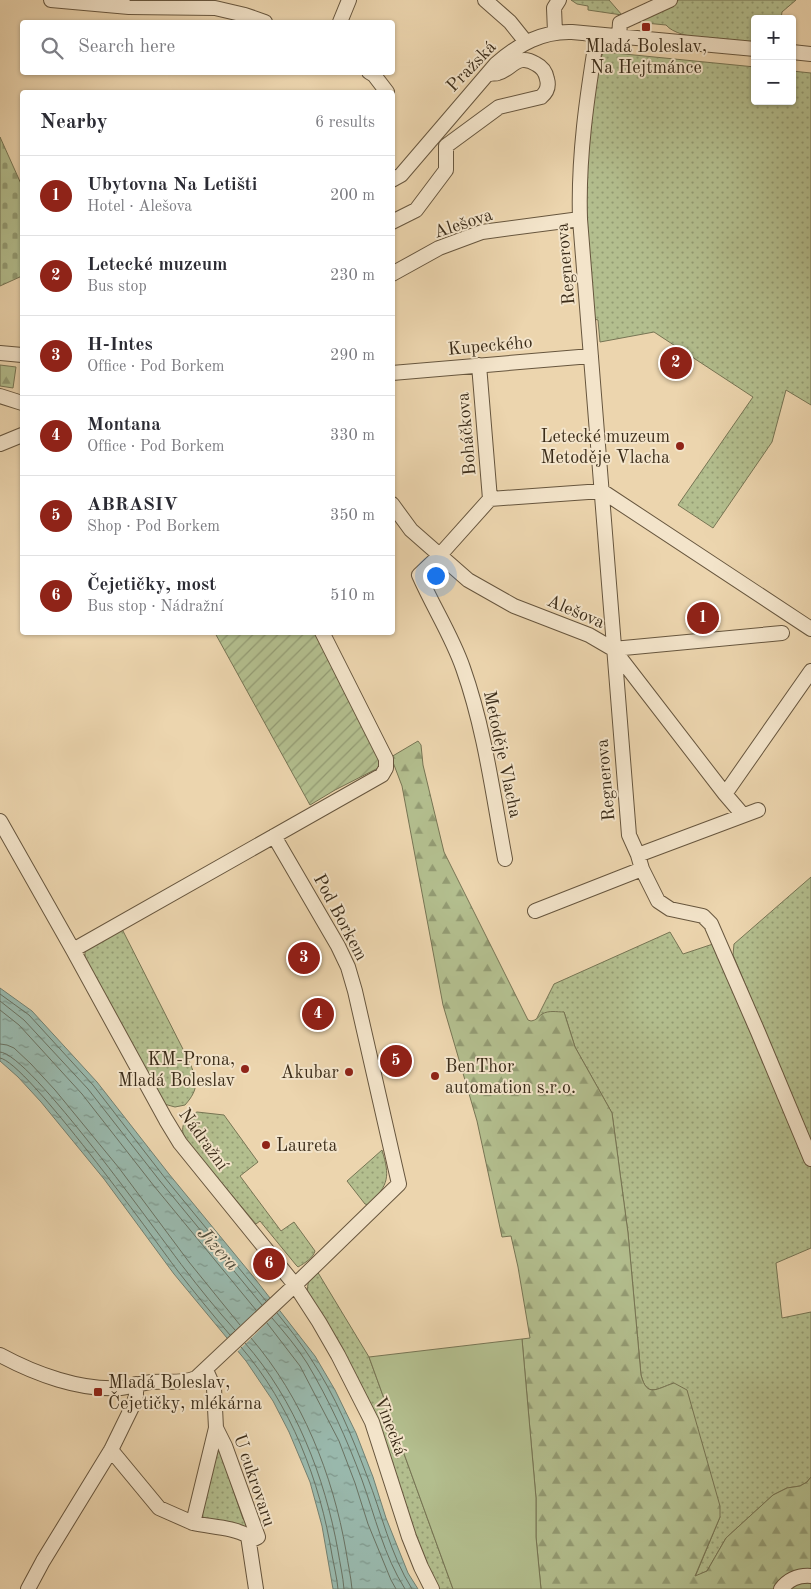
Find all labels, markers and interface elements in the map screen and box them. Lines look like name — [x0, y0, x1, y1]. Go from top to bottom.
map controls — [751, 15, 796, 105]
button: + — [751, 15, 796, 60]
search box — [20, 20, 395, 75]
marker: Mladá Boleslav, Na Hejtmánce — [640, 21, 652, 33]
icon: search — [38, 34, 66, 62]
text: Search here — [78, 38, 175, 57]
street label: Pražská — [444, 38, 500, 95]
place label: Mladá Boleslav, Na Hejtmánce — [585, 38, 707, 77]
button: − — [751, 60, 796, 105]
text: Nearby — [40, 112, 108, 133]
text: 6 results — [315, 115, 375, 131]
text: Ubytovna Na Letišti — [87, 176, 257, 195]
text: 1 — [51, 188, 61, 204]
text: 200 m — [330, 188, 375, 204]
text: Hotel · Alešova — [87, 199, 192, 215]
street label: Alešova — [432, 206, 495, 242]
street label: Regnerova — [553, 222, 579, 306]
text: Letecké muzeum — [87, 256, 227, 275]
text: 2 — [51, 268, 61, 284]
text: 230 m — [330, 268, 375, 284]
text: Bus stop — [87, 279, 147, 295]
street label: Kupeckého — [447, 333, 533, 359]
text: H-Intes — [87, 336, 153, 355]
pin: 2 — [660, 344, 692, 382]
text: 3 — [51, 348, 61, 364]
text: 290 m — [330, 348, 375, 364]
text: Office · Pod Borkem — [87, 359, 224, 375]
street label: Boháčkova — [454, 392, 480, 476]
text: Montana — [87, 416, 161, 435]
text: 4 — [51, 428, 61, 444]
text: 330 m — [330, 428, 375, 444]
place label: Letecké muzeum Metoděje Vlacha — [540, 428, 670, 467]
text: Office · Pod Borkem — [87, 439, 224, 455]
marker: Letecké muzeum Metoděje Vlacha — [674, 440, 686, 452]
text: ABRASIV — [87, 496, 178, 515]
text: 5 — [51, 508, 61, 524]
text: 350 m — [330, 508, 375, 524]
text: Shop · Pod Borkem — [87, 519, 220, 535]
your location — [423, 563, 449, 589]
text: Čejetičky, most — [87, 576, 216, 595]
text: 6 — [51, 588, 61, 604]
text: 510 m — [330, 588, 375, 604]
street label: Alešova — [544, 592, 607, 632]
text: Bus stop · Nádražní — [87, 599, 223, 615]
pin: 1 — [687, 599, 719, 637]
street label: Metoděje Vlacha — [480, 689, 524, 820]
street label: Regnerova — [593, 738, 619, 822]
street label: Pod Borkem — [310, 871, 370, 964]
pin: 3 — [288, 939, 320, 977]
pin: 4 — [302, 995, 334, 1033]
pin: 5 — [380, 1042, 412, 1080]
place label: KM-Prona, Mladá Boleslav — [118, 1051, 235, 1090]
place label: BenThor automation s.r.o. — [445, 1058, 576, 1097]
marker: KM-Prona, Mladá Boleslav — [239, 1063, 251, 1075]
place label: Akubar — [281, 1064, 340, 1082]
marker: Akubar — [343, 1066, 355, 1078]
marker: BenThor automation s.r.o. — [429, 1070, 441, 1082]
street label: Nádražní — [175, 1106, 231, 1174]
place label: Laureta — [276, 1137, 338, 1155]
marker: Laureta — [260, 1139, 272, 1151]
water label: Jizera — [193, 1224, 241, 1275]
pin: 6 — [253, 1245, 285, 1283]
place label: Mladá Boleslav, Čejetičky, mlékárna — [108, 1374, 262, 1413]
marker: Mladá Boleslav, Čejetičky, mlékárna — [92, 1386, 104, 1398]
street label: Vinecká — [371, 1394, 410, 1459]
street label: U cukrovaru — [230, 1432, 278, 1529]

